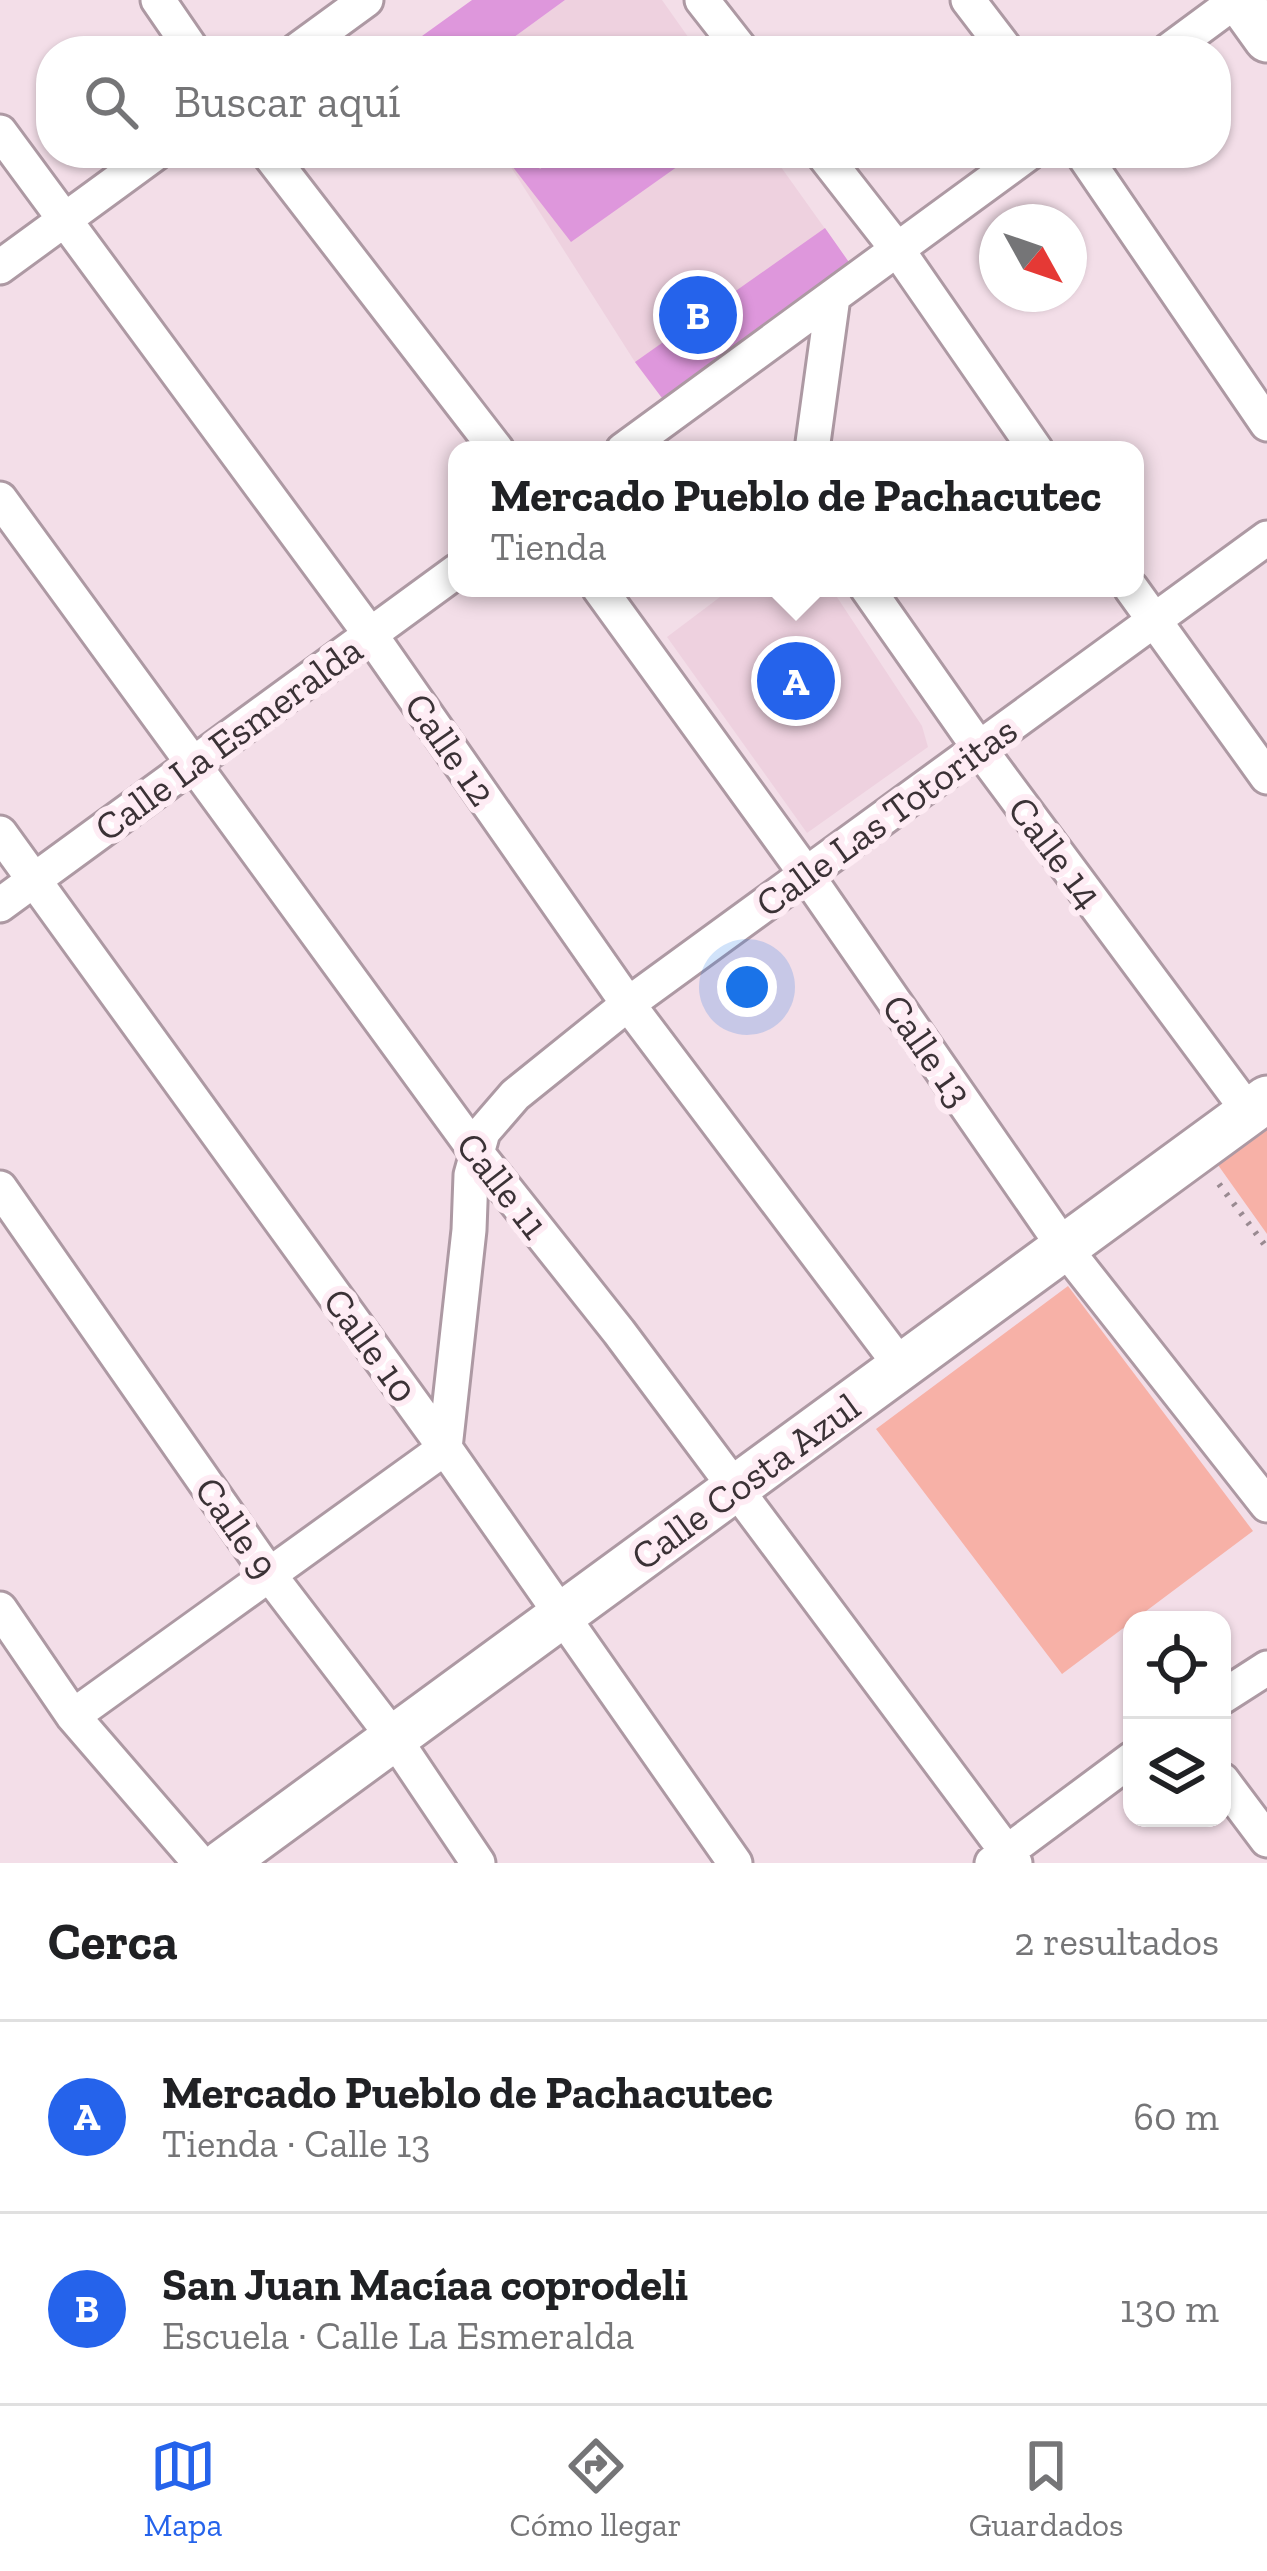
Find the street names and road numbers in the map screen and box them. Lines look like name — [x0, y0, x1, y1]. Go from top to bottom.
street label: Calle La Esmeralda — [86, 626, 371, 851]
street label: Calle 12 — [395, 684, 506, 815]
street label: Calle Las Totoritas — [747, 706, 1026, 927]
street label: Calle 14 — [998, 787, 1113, 918]
street label: Calle 13 — [872, 985, 983, 1115]
street label: Calle 11 — [447, 1123, 559, 1248]
street label: Calle 10 — [314, 1279, 428, 1411]
street label: Calle Costa Azul — [622, 1383, 869, 1580]
street label: Calle 9 — [185, 1468, 288, 1587]

